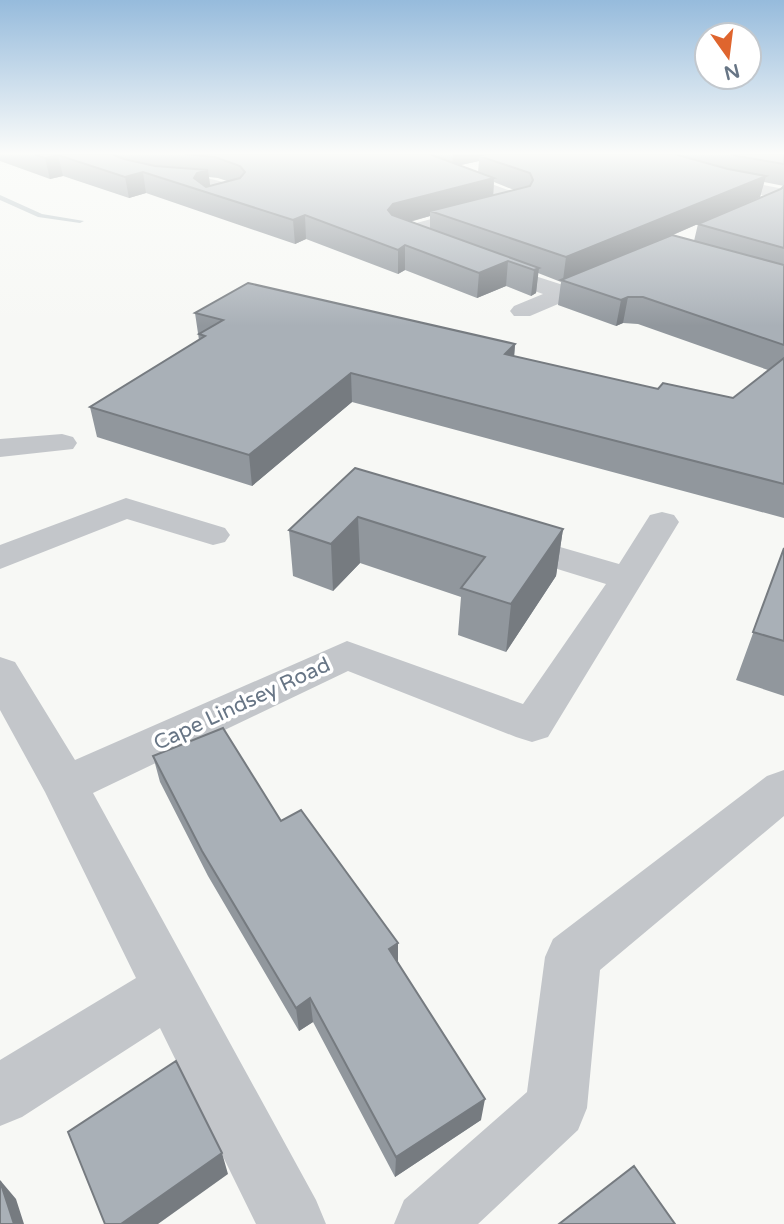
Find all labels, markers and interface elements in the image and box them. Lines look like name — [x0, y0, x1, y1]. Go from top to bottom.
north arrow — [693, 21, 763, 91]
text: N — [722, 59, 742, 84]
street label: Cape Lindsey Road — [150, 652, 334, 756]

